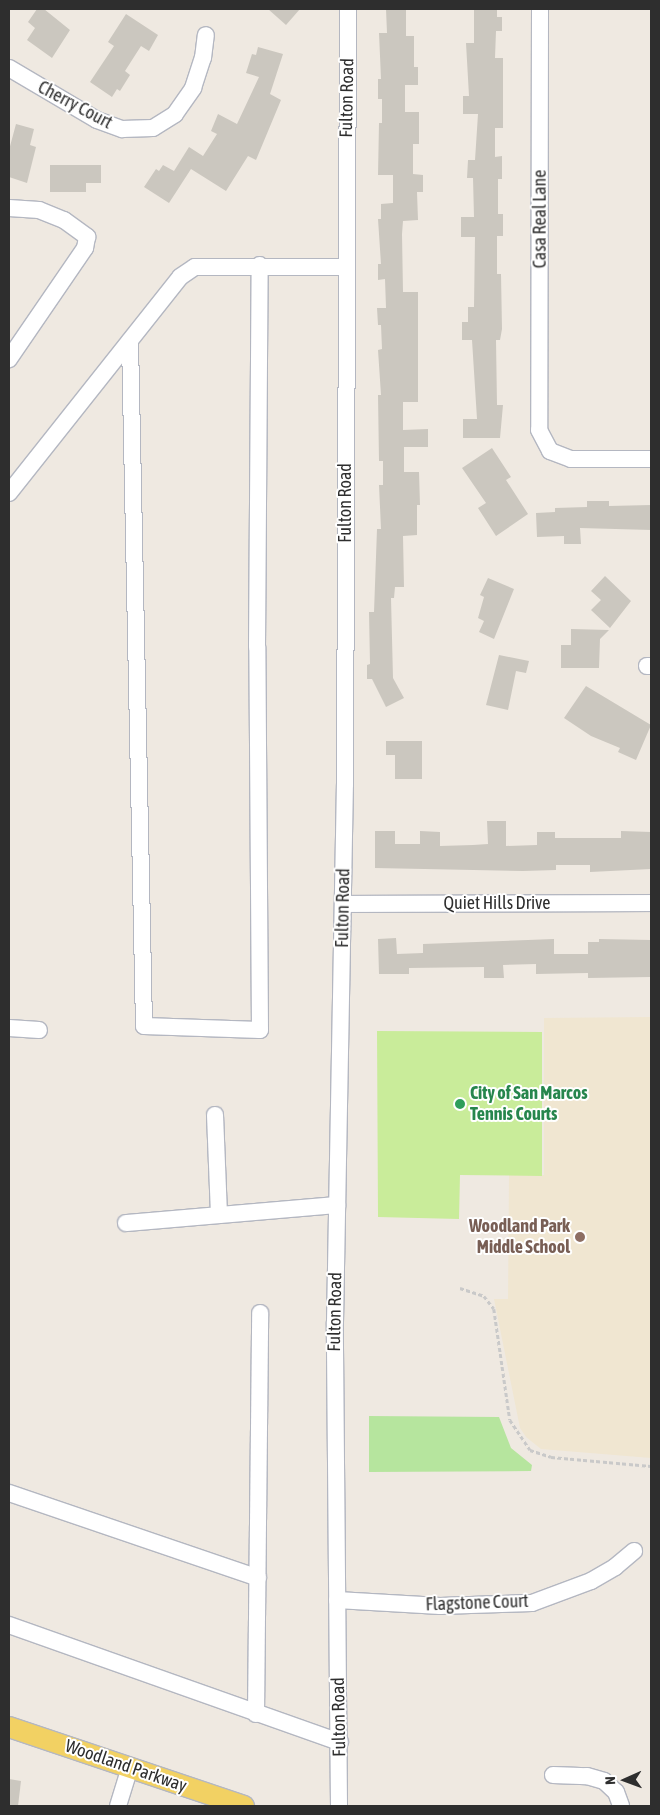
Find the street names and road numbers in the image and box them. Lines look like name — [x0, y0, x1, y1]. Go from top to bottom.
street label: Fulton Road — [336, 58, 358, 138]
street label: Cherry Court — [34, 76, 116, 134]
street label: Casa Real Lane — [529, 170, 551, 268]
street label: Fulton Road — [334, 463, 356, 543]
street label: Fulton Road — [332, 868, 354, 948]
street label: Quiet Hills Drive — [443, 892, 551, 914]
street label: Fulton Road — [324, 1272, 346, 1352]
street label: Flagstone Court — [425, 1590, 529, 1616]
street label: Fulton Road — [328, 1677, 350, 1757]
street label: Woodland Parkway — [62, 1735, 190, 1797]

